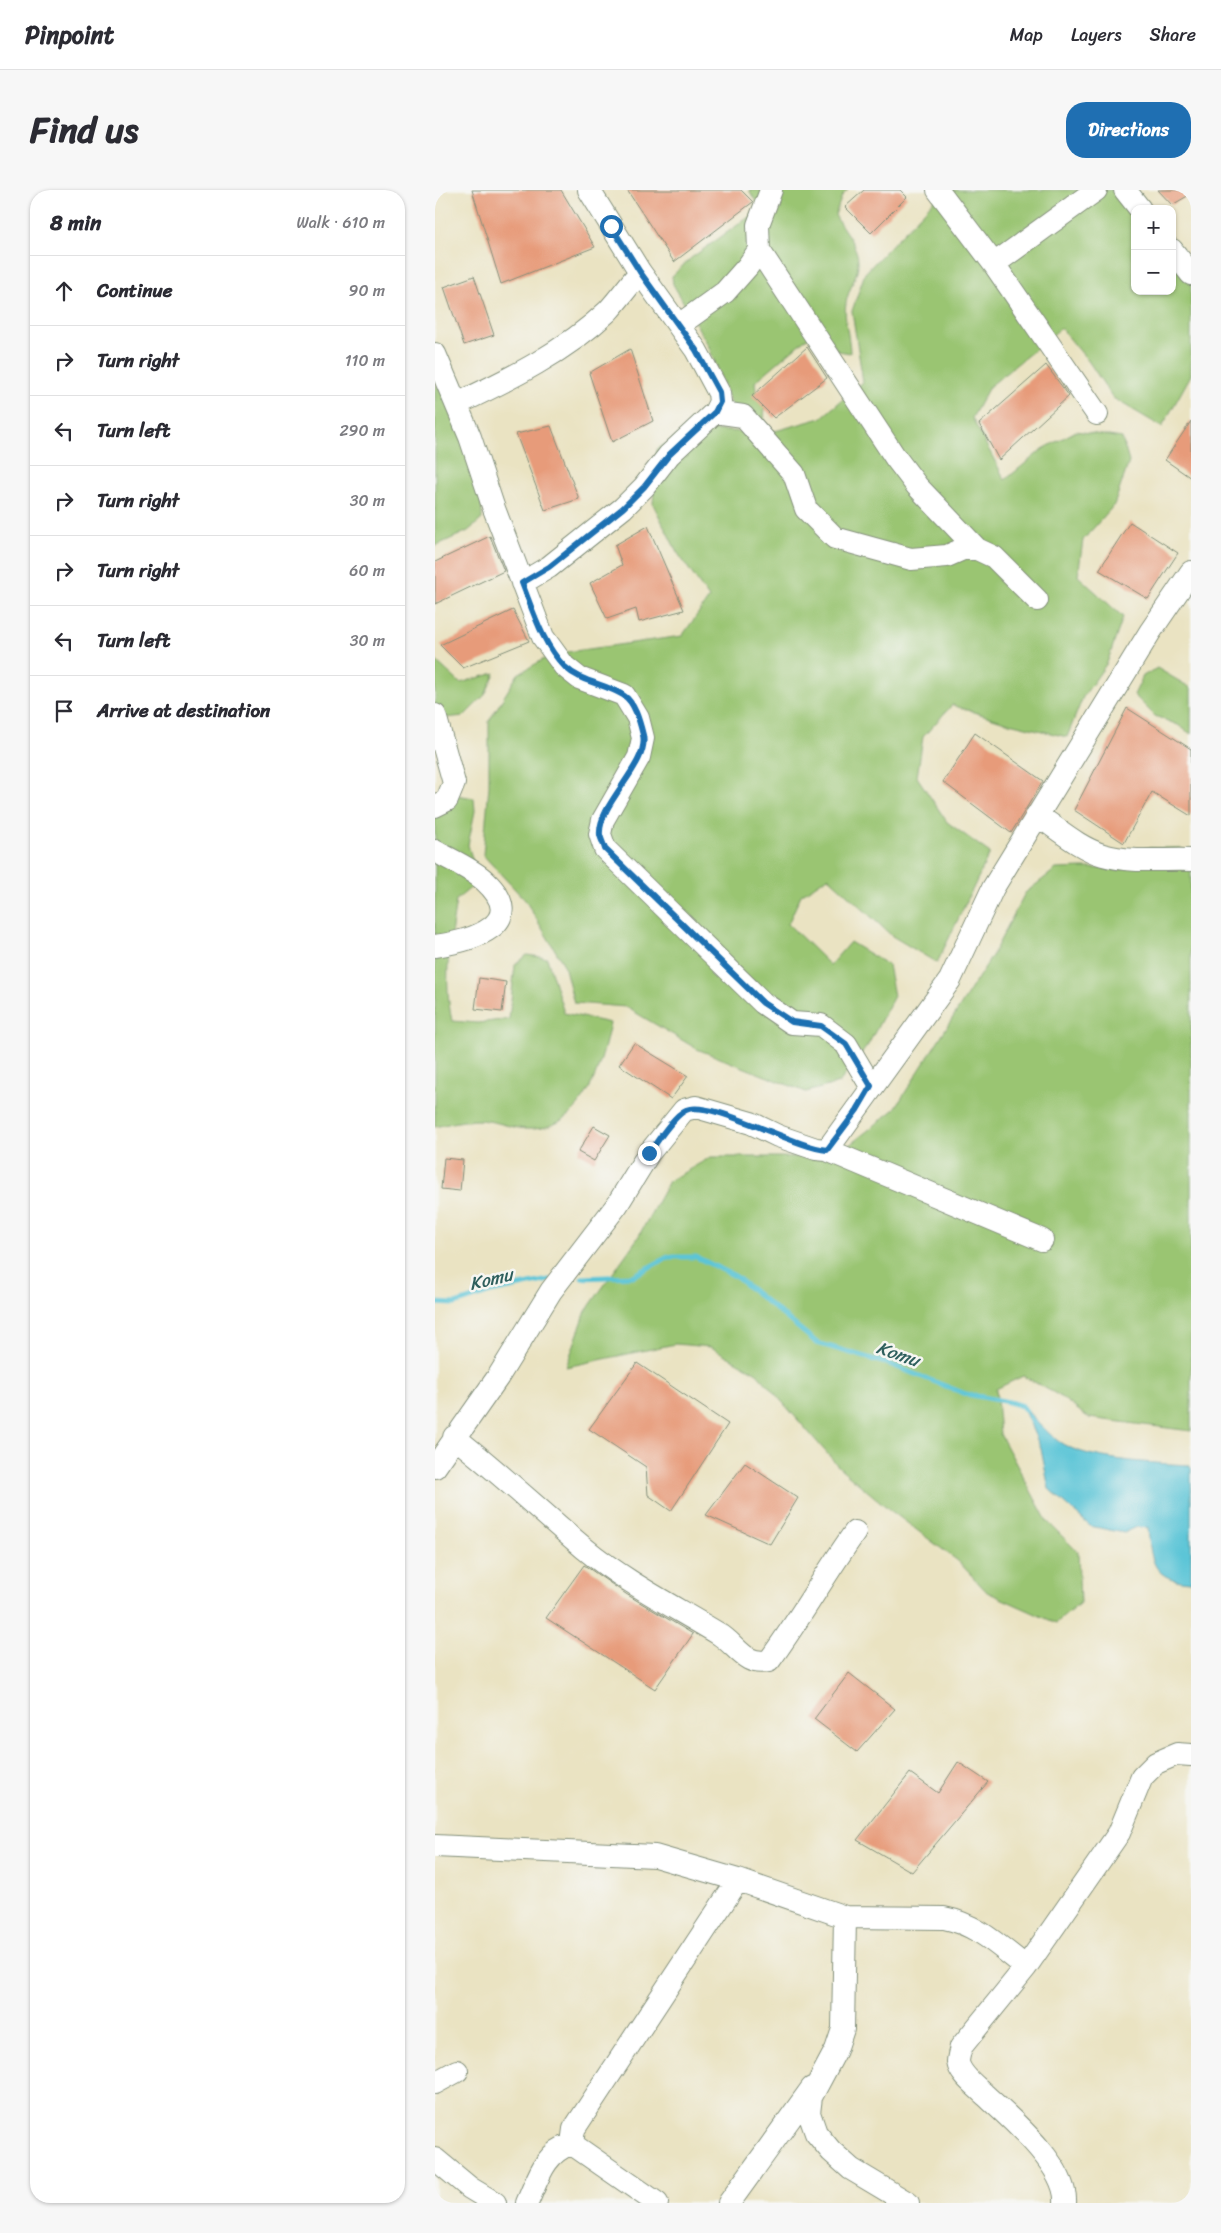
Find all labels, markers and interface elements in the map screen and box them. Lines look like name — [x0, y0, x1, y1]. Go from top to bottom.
text: Pinpoint — [25, 14, 114, 56]
text: Map — [1010, 19, 1043, 51]
text: Layers — [1071, 19, 1122, 51]
text: Share — [1150, 19, 1196, 51]
text: Find us — [30, 99, 138, 161]
button: Directions — [1066, 102, 1191, 158]
text: 8 min — [50, 204, 101, 242]
map controls — [1131, 205, 1176, 295]
button: + — [1131, 205, 1176, 250]
text: Walk · 610 m — [296, 208, 385, 237]
route start — [600, 215, 623, 238]
button: − — [1131, 250, 1176, 295]
text: Continue — [97, 274, 173, 307]
text: 90 m — [349, 276, 385, 305]
icon: ahead — [50, 277, 78, 305]
text: Turn right — [97, 344, 179, 377]
text: 110 m — [345, 346, 385, 375]
icon: right — [50, 347, 78, 375]
text: Turn left — [97, 414, 170, 447]
text: 290 m — [339, 416, 385, 445]
icon: left — [50, 417, 78, 445]
text: Turn right — [97, 484, 179, 517]
text: 30 m — [350, 486, 385, 515]
icon: right — [50, 487, 78, 515]
text: Turn right — [97, 554, 179, 587]
text: 60 m — [349, 556, 385, 585]
icon: right — [50, 557, 78, 585]
text: Turn left — [97, 624, 170, 657]
text: 30 m — [350, 626, 385, 655]
icon: left — [50, 627, 78, 655]
text: Arrive at destination — [97, 694, 270, 727]
icon: arrive — [50, 697, 78, 725]
route end — [638, 1142, 661, 1165]
water label: Komu — [466, 1258, 518, 1300]
water label: Komu — [872, 1332, 926, 1377]

